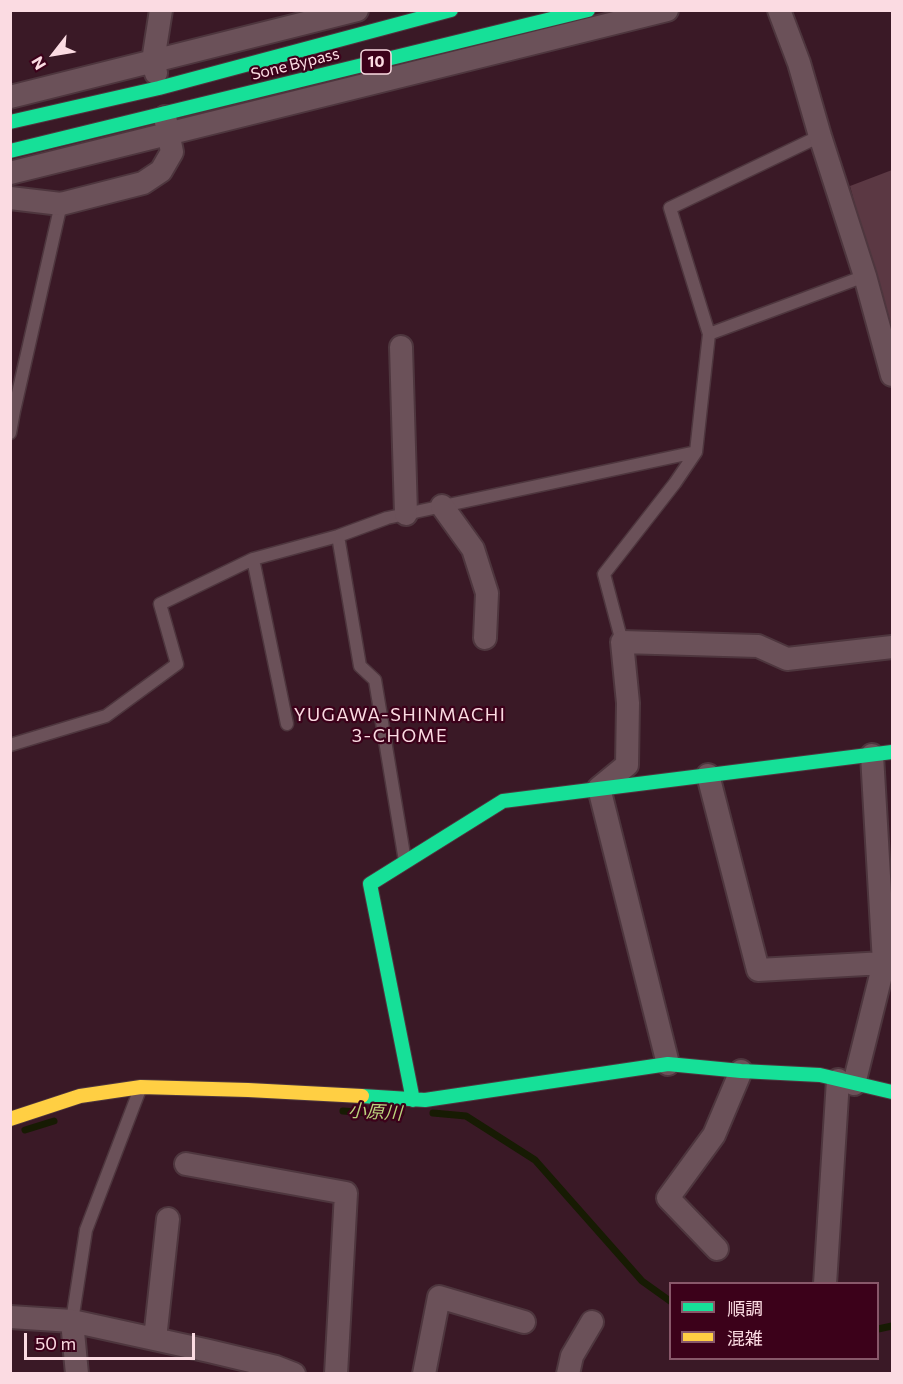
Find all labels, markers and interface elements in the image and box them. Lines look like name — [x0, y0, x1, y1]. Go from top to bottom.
north arrow — [24, 24, 84, 84]
street label: Sone Bypass — [249, 44, 341, 84]
road number: 10 — [361, 50, 391, 74]
text: N — [27, 53, 49, 74]
district label: YUGAWA-SHINMACHI 3-CHOME — [294, 704, 506, 746]
water label: 小原川 — [347, 1100, 403, 1124]
legend — [669, 1282, 879, 1360]
text: 順調 — [727, 1297, 763, 1319]
scale bar — [27, 1321, 198, 1359]
text: 混雑 — [727, 1327, 763, 1349]
text: 50 m — [35, 1332, 76, 1354]

